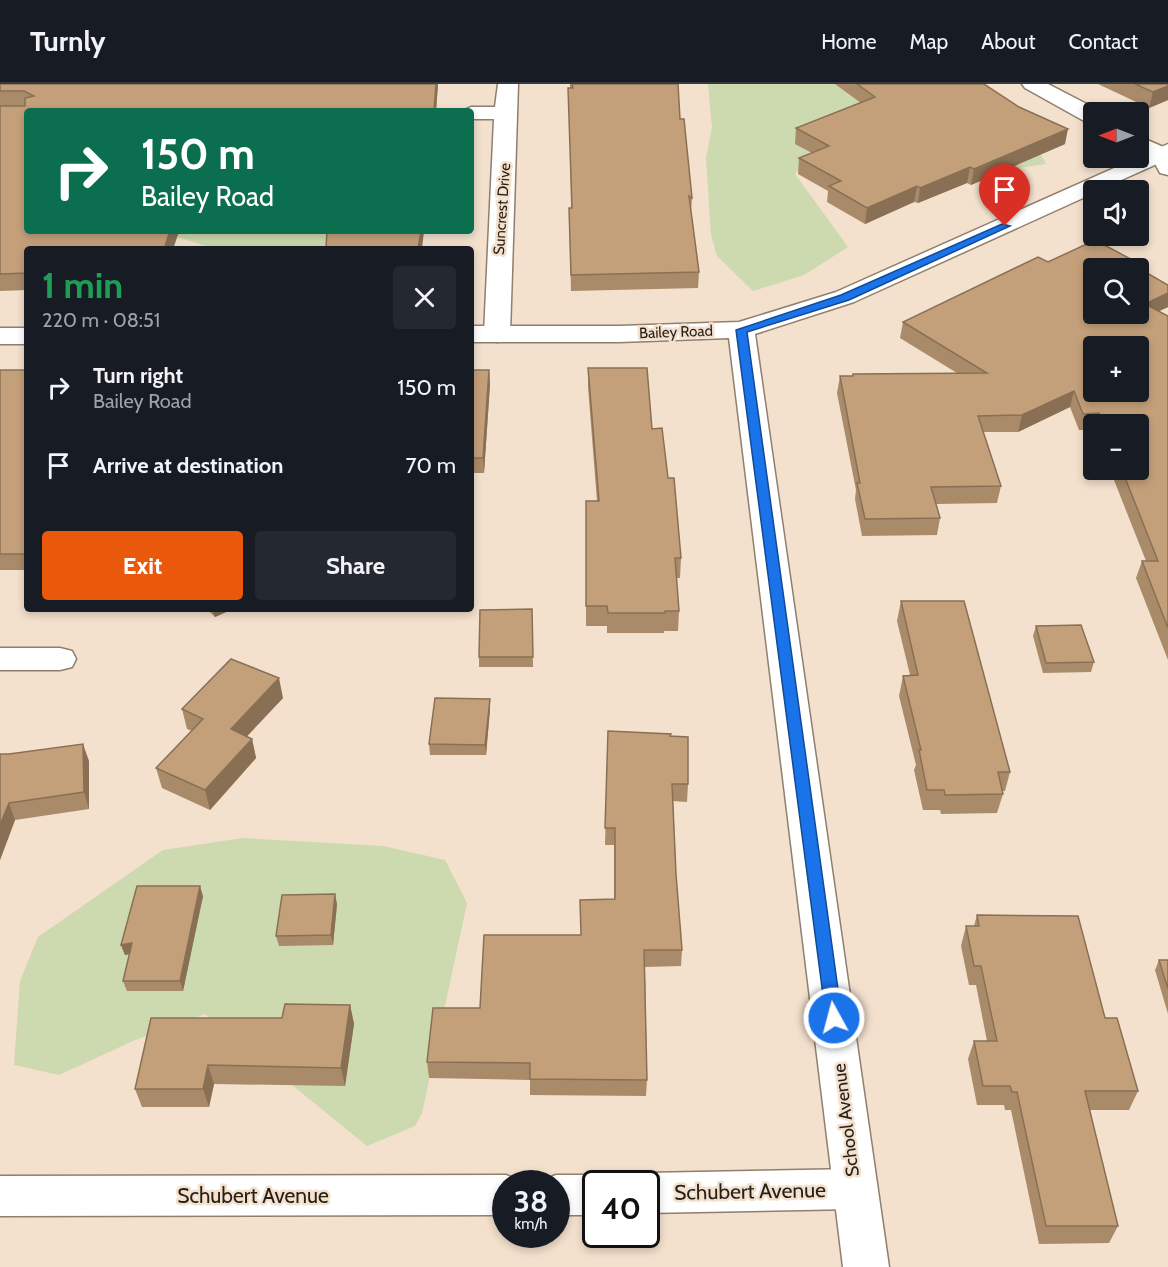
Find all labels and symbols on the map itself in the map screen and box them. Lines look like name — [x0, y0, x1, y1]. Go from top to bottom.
north arrow — [1083, 102, 1149, 168]
street label: Suncrest Drive — [490, 162, 514, 256]
pin — [979, 164, 1030, 226]
street label: Bailey Road — [639, 322, 713, 342]
position arrow — [802, 986, 866, 1050]
street label: School Avenue — [828, 1062, 864, 1178]
speed limit sign: 40 — [582, 1170, 660, 1248]
street label: Schubert Avenue — [674, 1177, 826, 1205]
street label: Schubert Avenue — [177, 1183, 329, 1208]

